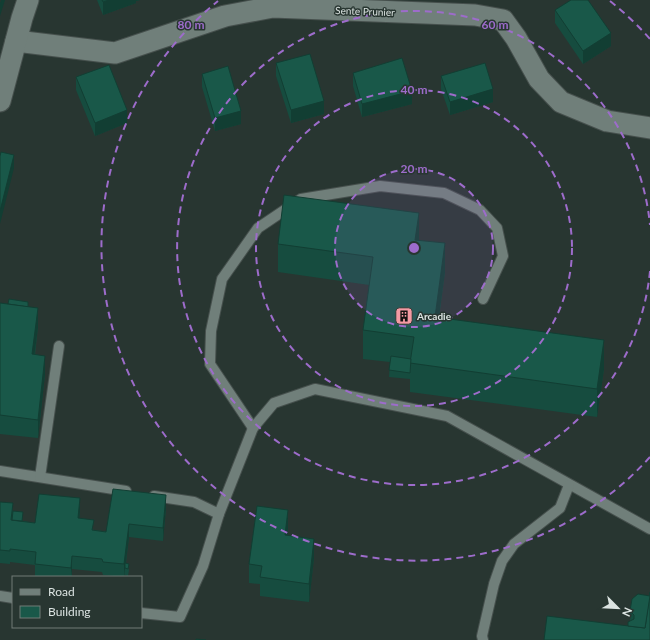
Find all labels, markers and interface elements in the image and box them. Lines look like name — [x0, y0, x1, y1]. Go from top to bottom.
street label: Sente Prunier — [335, 4, 395, 18]
text: 80 m — [178, 17, 204, 32]
text: 60 m — [482, 17, 508, 32]
text: 40 m — [401, 82, 427, 97]
text: 20 m — [401, 161, 427, 176]
centre of rings — [407, 241, 421, 255]
building icon: Arcadie — [394, 306, 414, 326]
place label: Arcadie — [416, 310, 452, 322]
legend — [12, 576, 142, 628]
text: Road — [48, 584, 75, 599]
north arrow — [598, 588, 638, 628]
text: Building — [48, 604, 91, 619]
text: N — [620, 606, 635, 619]

